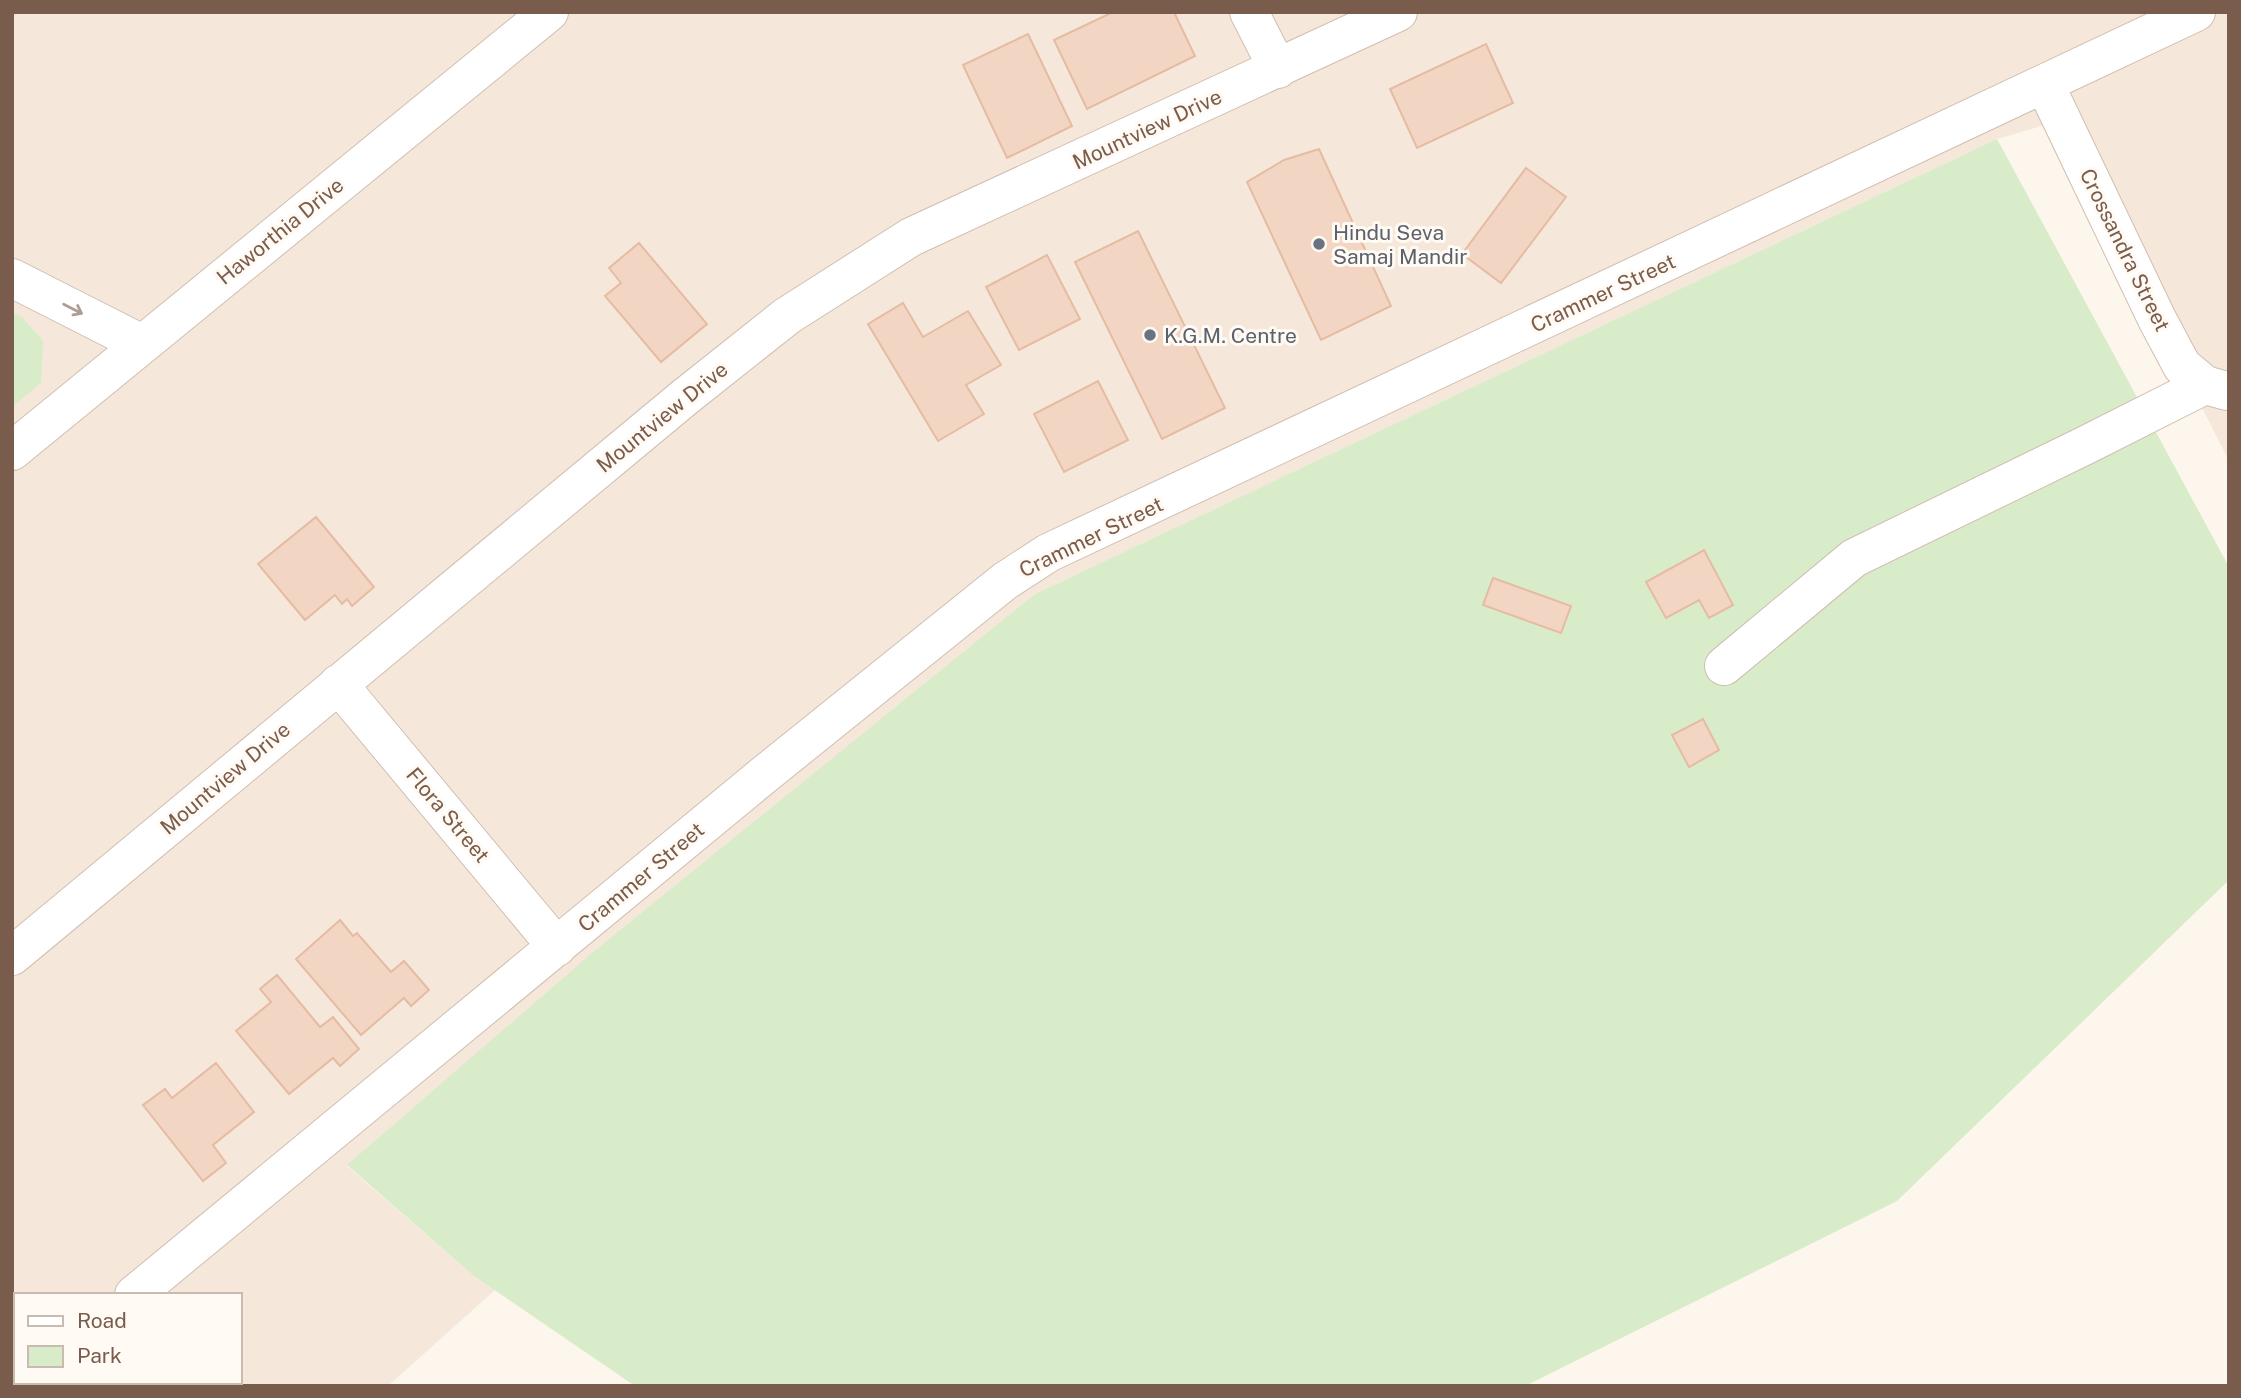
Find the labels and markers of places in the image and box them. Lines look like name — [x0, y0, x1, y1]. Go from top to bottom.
place label: Hindu Seva Samaj Mandir — [1333, 220, 1467, 269]
marker: Hindu Seva Samaj Mandir — [1311, 236, 1327, 252]
place label: K.G.M. Centre — [1164, 323, 1297, 348]
marker: K.G.M. Centre — [1142, 327, 1158, 343]

